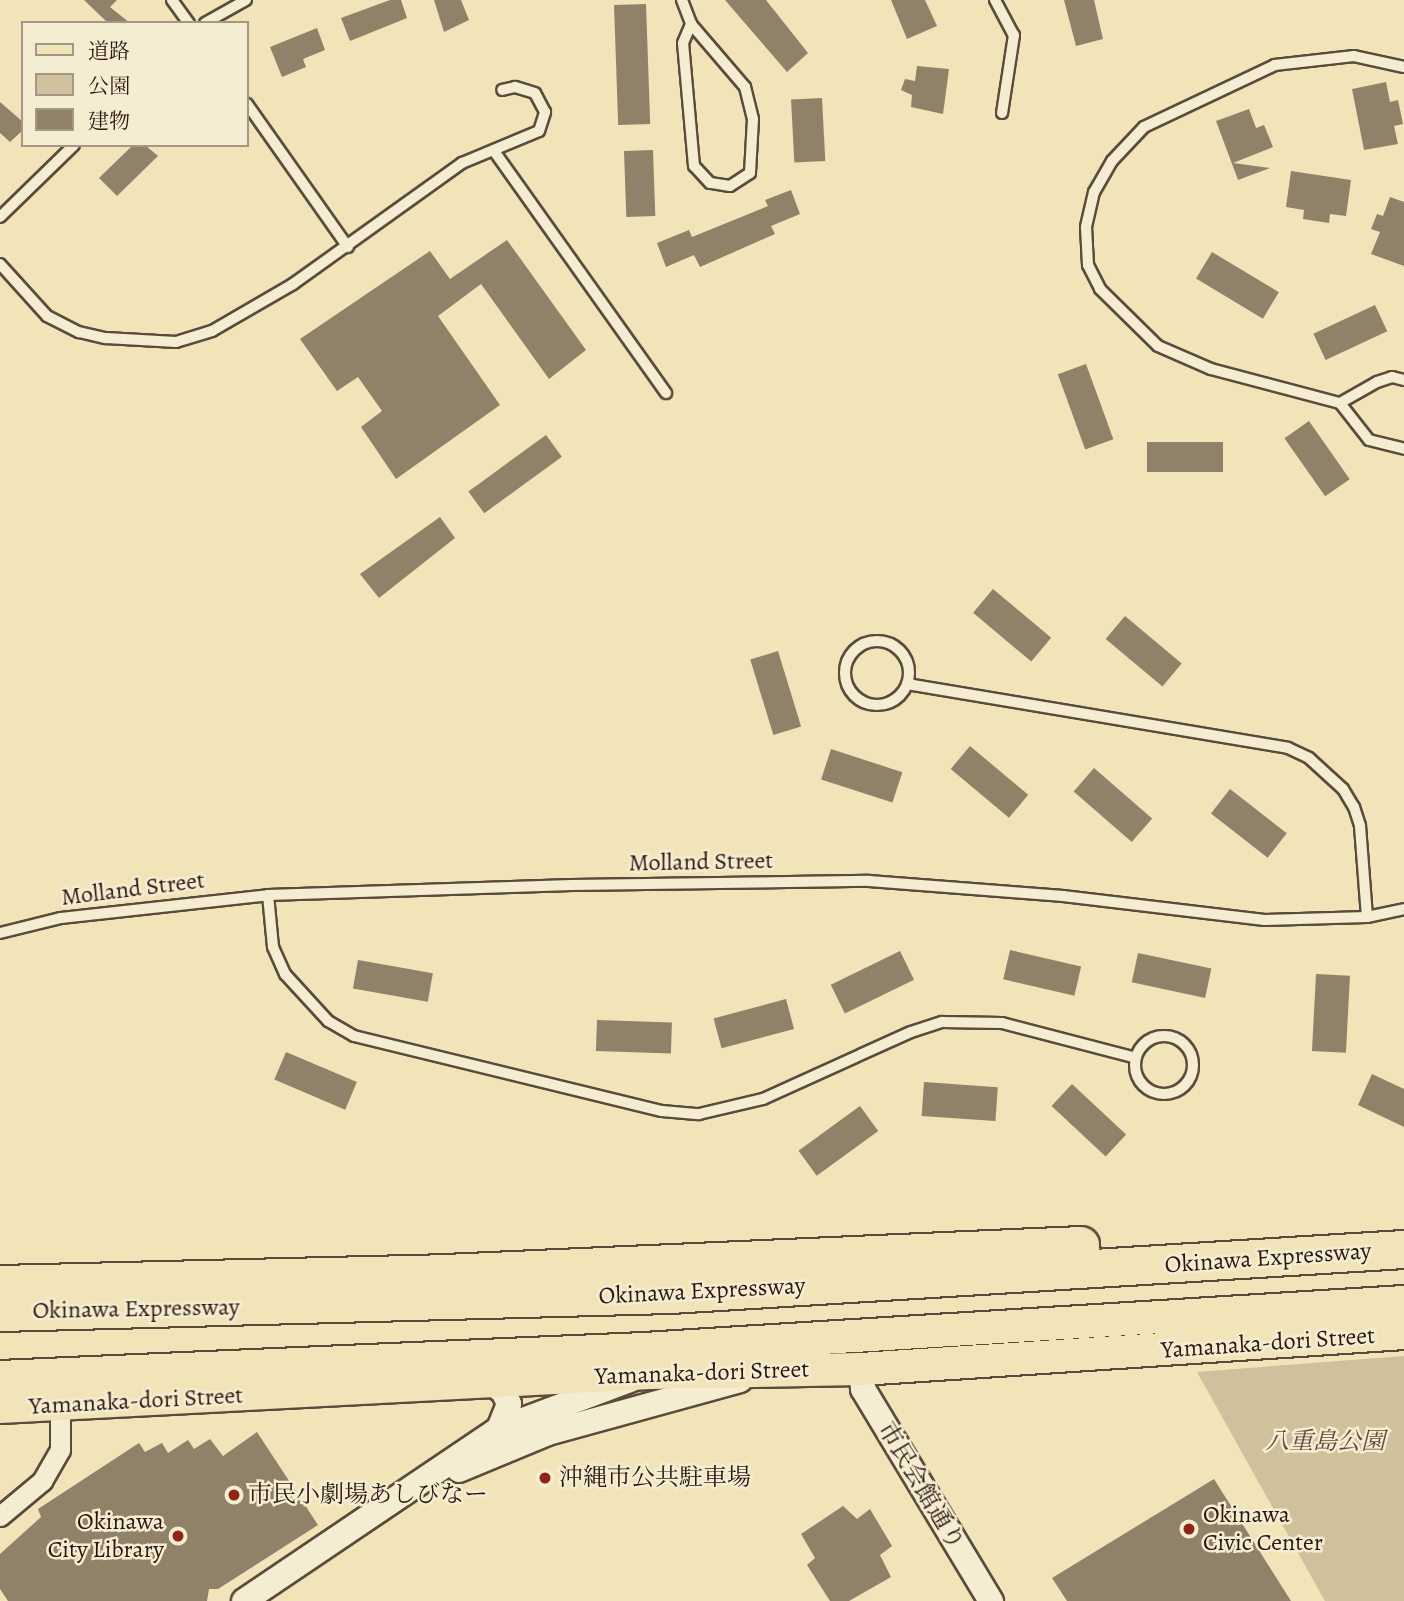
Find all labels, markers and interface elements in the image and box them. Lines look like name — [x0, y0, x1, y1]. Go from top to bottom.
legend — [21, 21, 248, 147]
text: 道路 — [88, 37, 130, 65]
text: 公園 — [88, 72, 130, 100]
text: 建物 — [88, 107, 130, 135]
street label: Molland Street — [629, 846, 773, 878]
street label: Molland Street — [60, 866, 206, 912]
street label: Okinawa Expressway — [1164, 1236, 1372, 1280]
street label: Okinawa Expressway — [598, 1271, 806, 1311]
street label: Okinawa Expressway — [32, 1293, 240, 1325]
street label: Yamanaka-dori Street — [1160, 1321, 1376, 1365]
street label: Yamanaka-dori Street — [594, 1355, 810, 1391]
street label: Yamanaka-dori Street — [28, 1381, 244, 1421]
street label: 市民会館通り — [872, 1417, 970, 1555]
park label: 八重島公園 — [1265, 1428, 1385, 1456]
place label: 沖縄市公共駐車場 — [559, 1464, 751, 1492]
marker: 沖縄市公共駐車場 — [537, 1470, 553, 1486]
place label: 市民小劇場あしびなー — [248, 1481, 488, 1509]
marker: 市民小劇場あしびなー — [226, 1487, 242, 1503]
place label: Okinawa Civic Center — [1203, 1501, 1323, 1557]
place label: Okinawa City Library — [48, 1508, 164, 1564]
marker: Okinawa Civic Center — [1181, 1521, 1197, 1537]
marker: Okinawa City Library — [170, 1528, 186, 1544]

